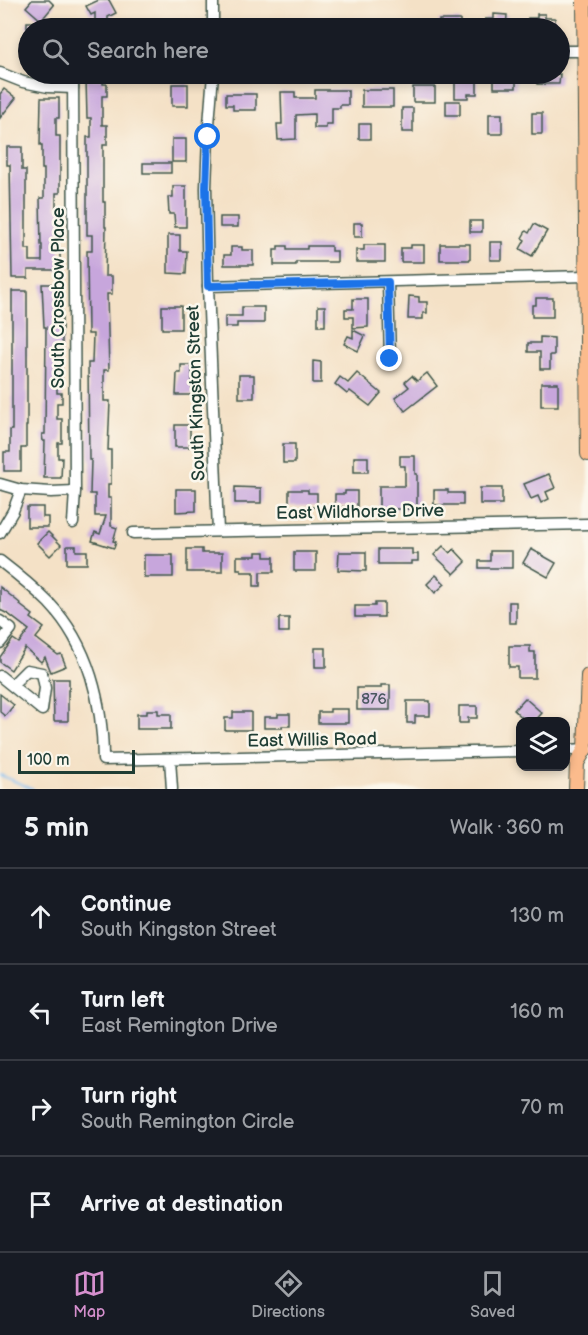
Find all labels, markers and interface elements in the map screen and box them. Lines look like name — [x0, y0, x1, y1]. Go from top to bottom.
search box — [18, 18, 570, 84]
icon: search — [39, 35, 72, 68]
text: Search here — [87, 38, 209, 65]
route start — [194, 123, 220, 149]
street label: South Crossbow Place — [48, 207, 69, 389]
street label: South Kingston Street — [182, 304, 210, 481]
route end — [376, 345, 402, 371]
street label: East Wildhorse Drive — [276, 500, 445, 524]
house number: 876 — [361, 690, 387, 709]
map controls — [516, 717, 570, 771]
button: layers — [516, 717, 570, 771]
street label: East Willis Road — [247, 728, 377, 752]
scale bar — [18, 747, 135, 774]
text: 100 m — [27, 751, 70, 770]
text: 5 min — [24, 813, 89, 844]
text: Walk · 360 m — [450, 816, 564, 840]
text: Continue — [81, 891, 171, 918]
icon: ahead — [24, 900, 57, 933]
text: 130 m — [510, 904, 564, 928]
text: South Kingston Street — [81, 918, 276, 942]
text: Turn left — [81, 987, 165, 1014]
icon: left — [24, 996, 57, 1029]
text: 160 m — [510, 1000, 564, 1024]
text: East Remington Drive — [81, 1014, 278, 1038]
text: Turn right — [81, 1083, 177, 1110]
icon: right — [24, 1092, 57, 1125]
text: 70 m — [520, 1096, 564, 1120]
text: South Remington Circle — [81, 1110, 294, 1134]
icon: arrive — [24, 1188, 57, 1221]
text: Arrive at destination — [81, 1191, 283, 1218]
tab: Map — [73, 1267, 106, 1322]
tab: Directions — [251, 1267, 325, 1322]
tab: Saved — [470, 1267, 515, 1322]

